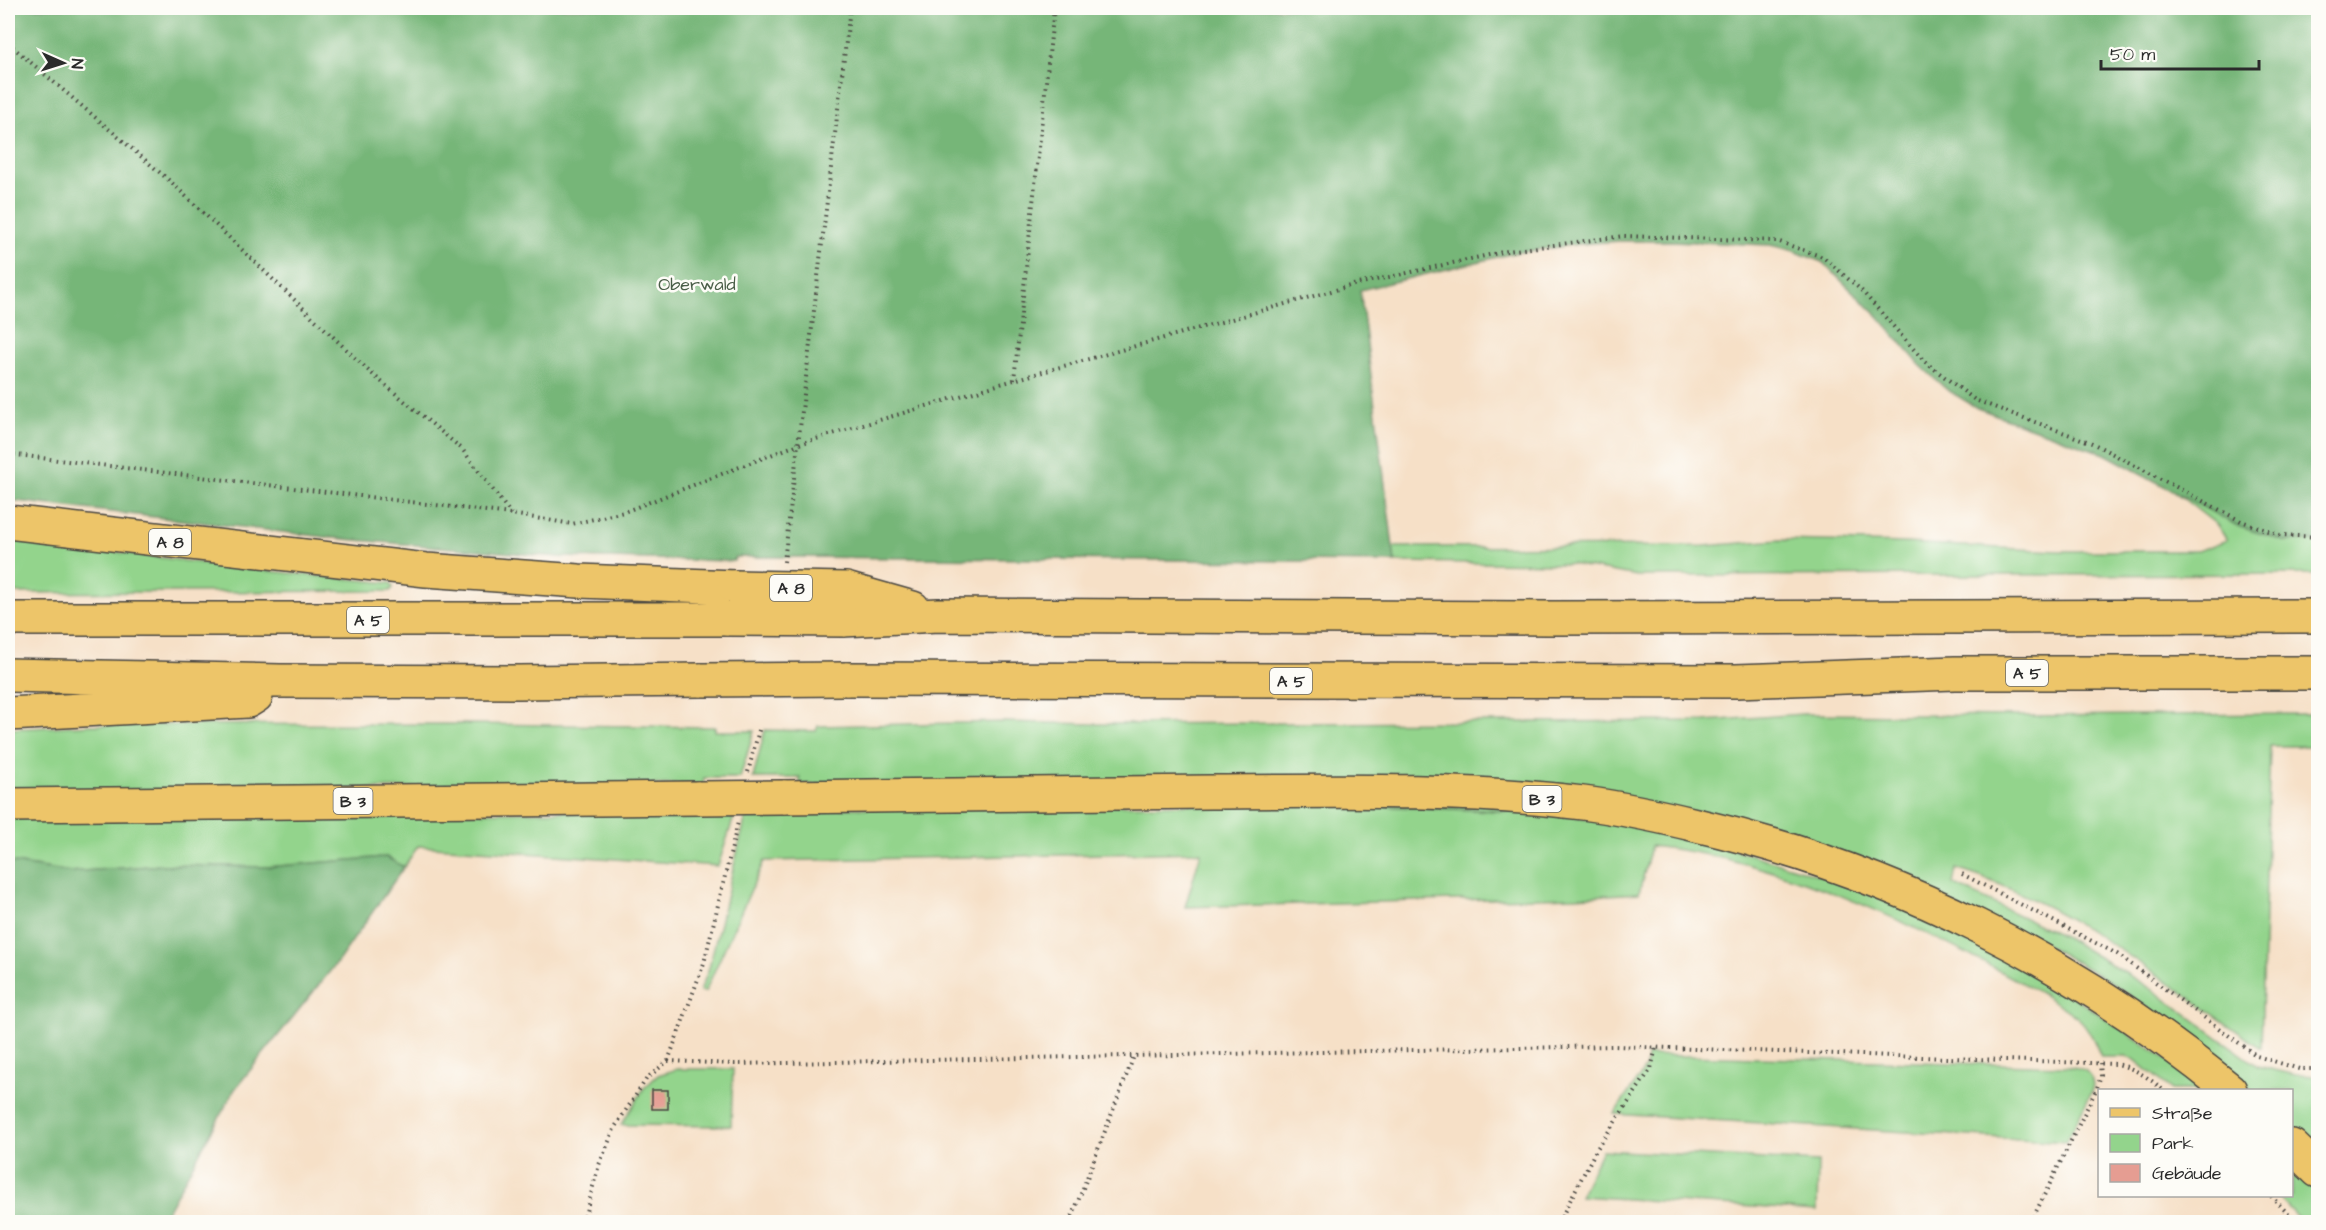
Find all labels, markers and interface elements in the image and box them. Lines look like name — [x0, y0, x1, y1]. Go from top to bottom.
north arrow — [33, 33, 93, 93]
scale bar — [2101, 33, 2258, 71]
text: 50 m — [2110, 42, 2155, 67]
text: N — [66, 58, 88, 69]
park label: Oberwald — [658, 272, 736, 297]
road number: A 8 — [149, 529, 191, 555]
road number: A 8 — [770, 575, 812, 601]
road number: A 5 — [347, 607, 389, 633]
road number: A 5 — [2006, 660, 2048, 686]
road number: A 5 — [1270, 668, 1312, 694]
road number: B 3 — [1522, 786, 1562, 812]
road number: B 3 — [334, 788, 372, 814]
legend — [2098, 1089, 2293, 1197]
text: Straße — [2152, 1101, 2213, 1126]
text: Park — [2152, 1131, 2194, 1156]
text: Gebäude — [2152, 1161, 2222, 1186]

